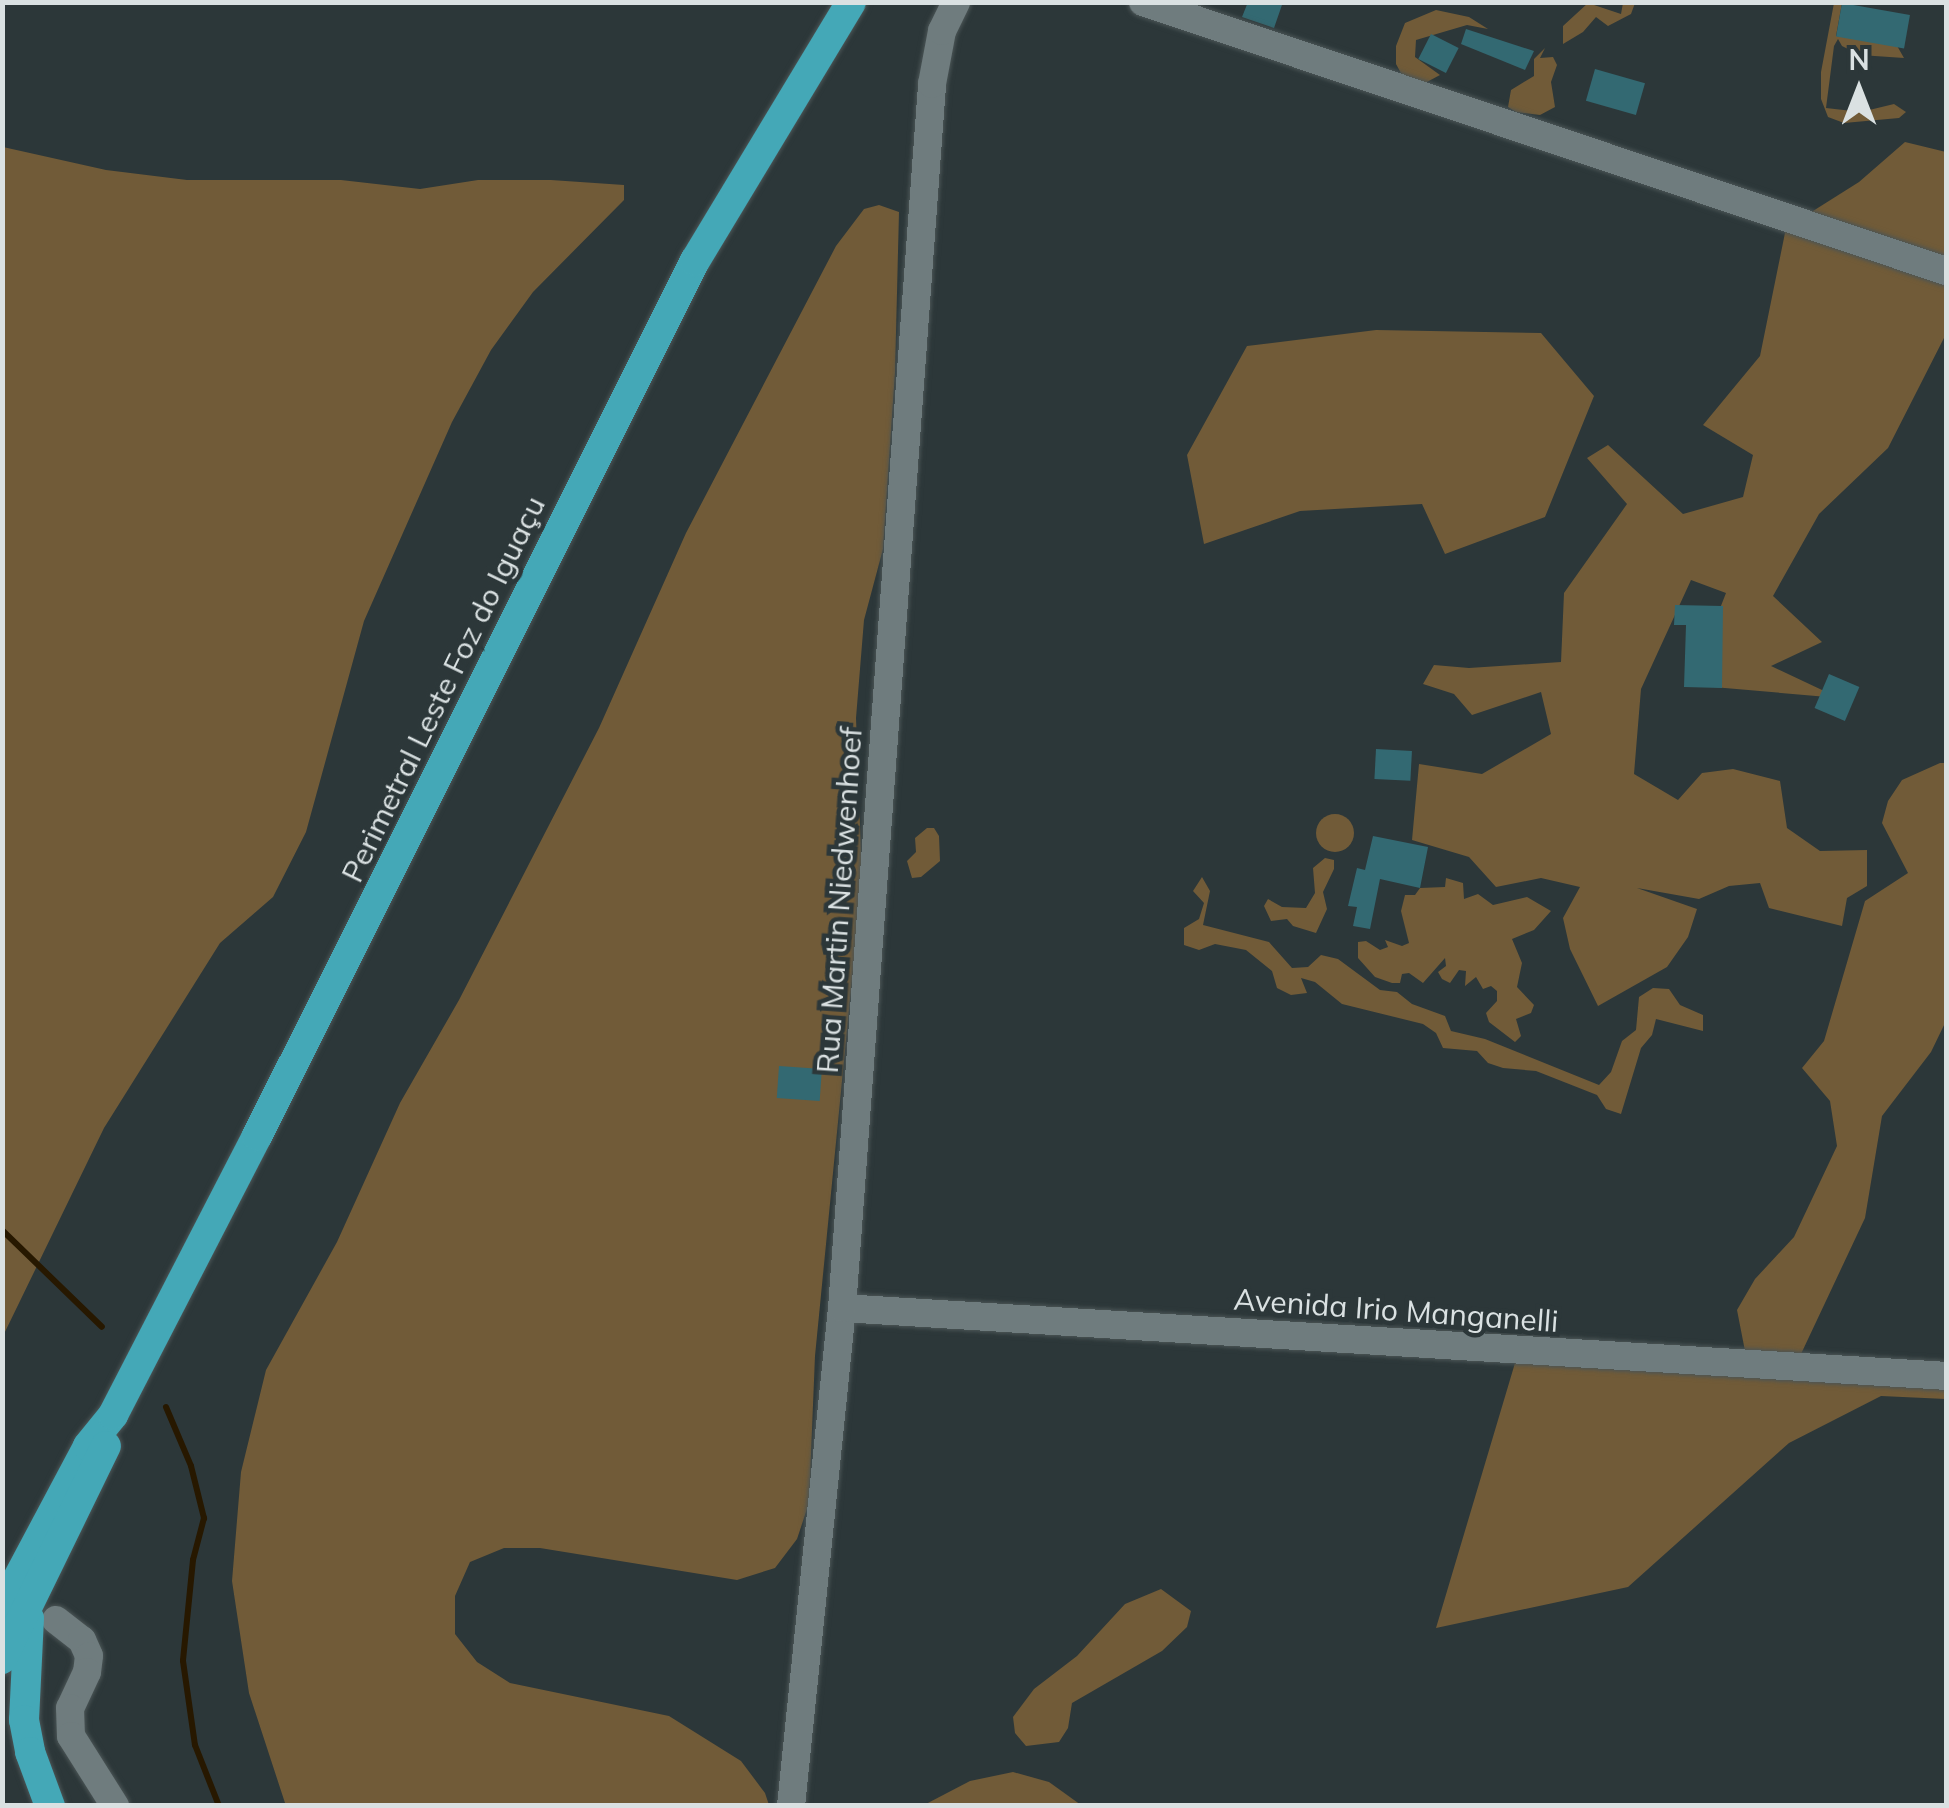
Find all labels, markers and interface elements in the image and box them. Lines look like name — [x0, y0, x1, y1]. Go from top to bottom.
north arrow — [1809, 40, 1909, 140]
text: N — [1848, 42, 1870, 77]
street label: Perimetral Leste Foz do Iguaçu — [334, 490, 552, 888]
street label: Rua Martin Niedwenhoef — [809, 726, 869, 1074]
street label: Avenida Irio Manganelli — [1232, 1281, 1560, 1339]

